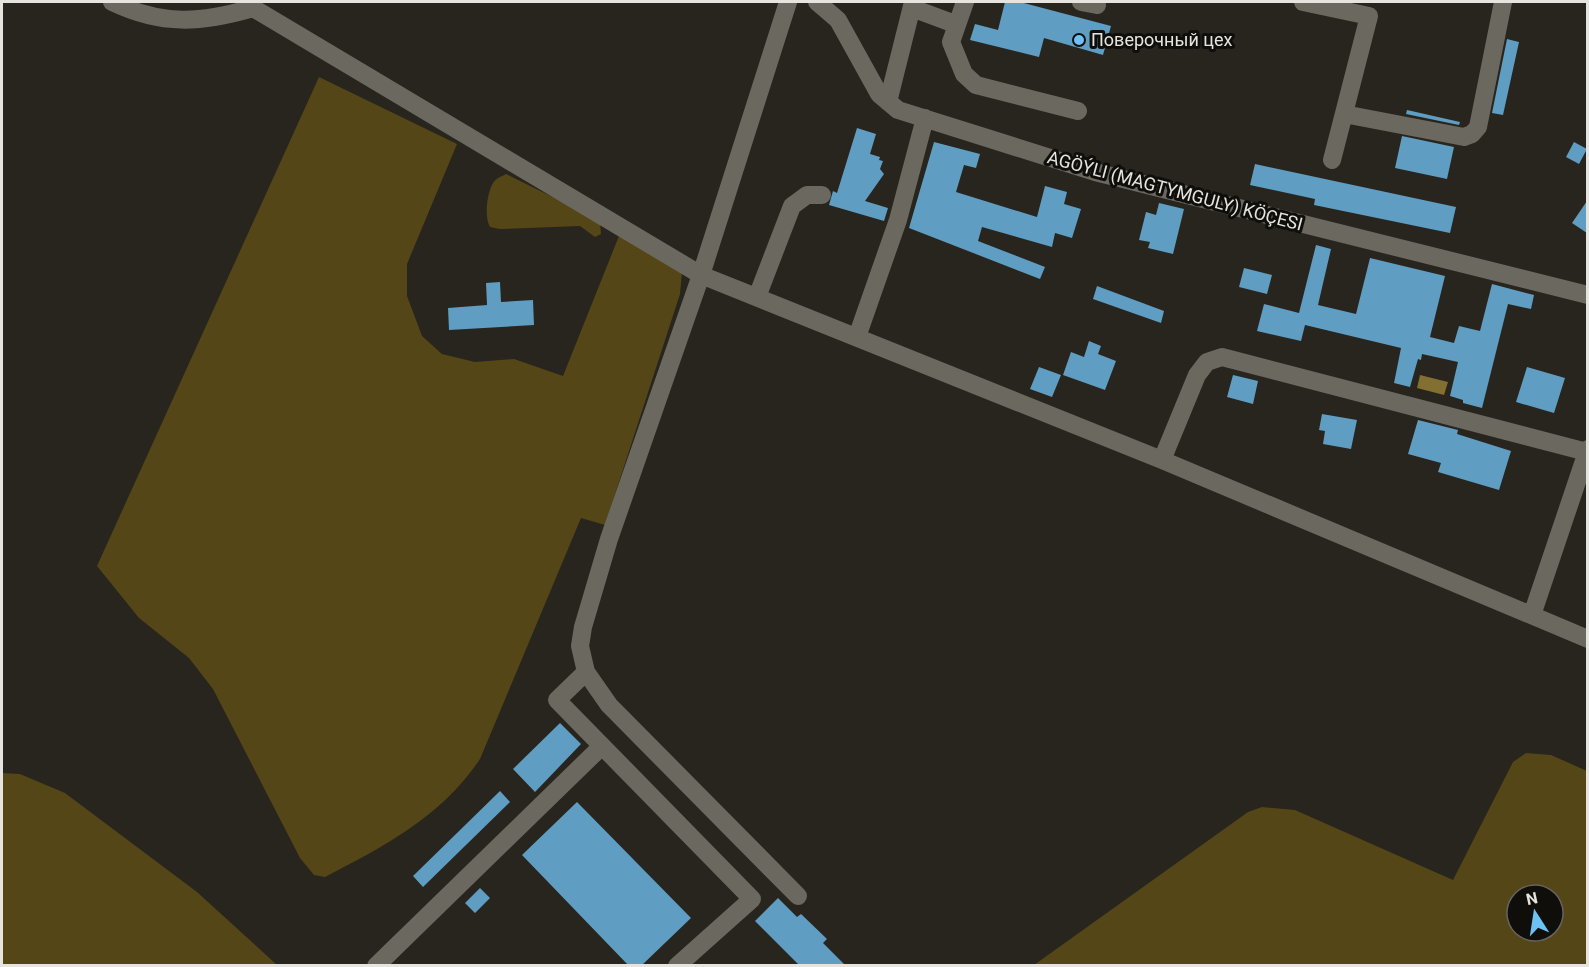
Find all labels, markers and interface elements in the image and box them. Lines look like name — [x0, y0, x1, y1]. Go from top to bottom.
place label: Поверочный цех — [1091, 29, 1233, 50]
marker: Поверочный цех — [1072, 33, 1086, 47]
street label: AGÖÝLI (MAGTYMGULY) KÖÇESI — [1045, 146, 1305, 236]
north arrow — [1505, 883, 1565, 943]
text: N — [1524, 888, 1539, 909]

